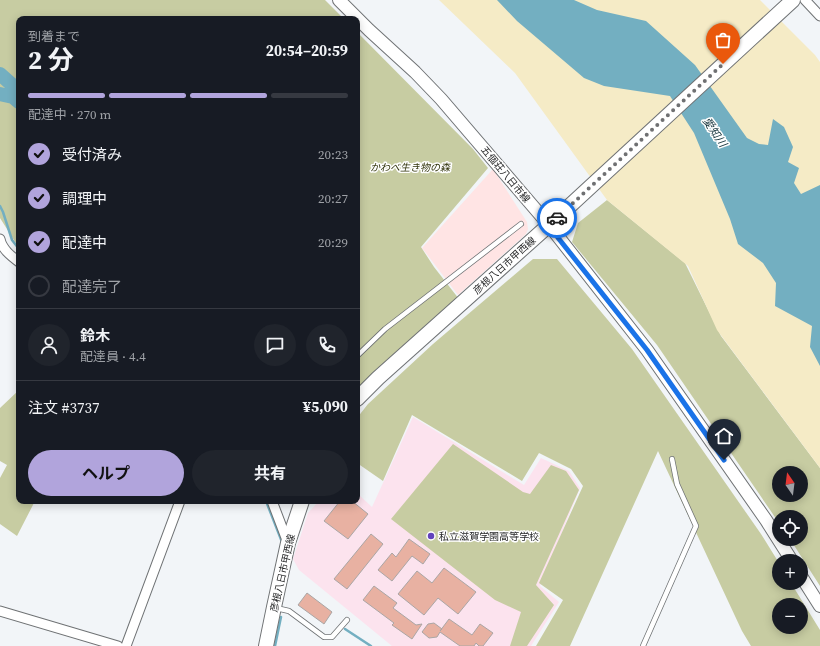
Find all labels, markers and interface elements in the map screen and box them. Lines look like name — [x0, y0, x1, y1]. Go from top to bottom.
pin — [706, 23, 740, 64]
text: 到着まで — [28, 28, 80, 45]
icon: bag — [712, 29, 734, 51]
text: 20:54–20:59 — [266, 40, 348, 61]
text: 2 分 — [28, 42, 74, 78]
text: 配達中 · 270 m — [28, 106, 111, 123]
water label: 愛知川 — [699, 114, 731, 151]
icon: check — [28, 143, 50, 165]
street label: 五個荘八日市線 — [478, 143, 533, 205]
text: 受付済み — [62, 144, 122, 165]
text: 20:23 — [318, 146, 348, 163]
park label: かわべ生き物の森 — [370, 161, 451, 174]
icon: check — [28, 187, 50, 209]
text: 調理中 — [62, 188, 107, 209]
text: 20:27 — [318, 190, 348, 207]
courier — [537, 198, 577, 238]
icon: car — [546, 207, 568, 229]
icon: check — [28, 231, 50, 253]
text: 配達中 — [62, 232, 107, 253]
text: 20:29 — [318, 234, 348, 251]
street label: 彦根八日市甲西線 — [470, 234, 538, 297]
text: 配達完了 — [62, 276, 122, 297]
button: person — [28, 324, 70, 366]
button: chat — [254, 324, 296, 366]
button: phone — [306, 324, 348, 366]
text: 鈴木 — [80, 325, 110, 346]
text: 配達員 · 4.4 — [80, 348, 146, 365]
text: ¥5,090 — [303, 396, 348, 417]
text: 注文 #3737 — [28, 397, 99, 418]
pin — [707, 419, 741, 460]
icon: home — [713, 425, 735, 447]
button: ヘルプ — [28, 450, 184, 496]
button: 共有 — [192, 450, 348, 496]
north arrow — [772, 466, 808, 502]
map controls — [772, 466, 808, 634]
button: locate — [772, 510, 808, 546]
place label: 私立滋賀学園高等学校 — [439, 530, 539, 543]
marker: 私立滋賀学園高等学校 — [426, 531, 436, 541]
street label: 彦根八日市甲西線 — [267, 533, 298, 614]
button: + — [772, 554, 808, 590]
button: − — [772, 598, 808, 634]

